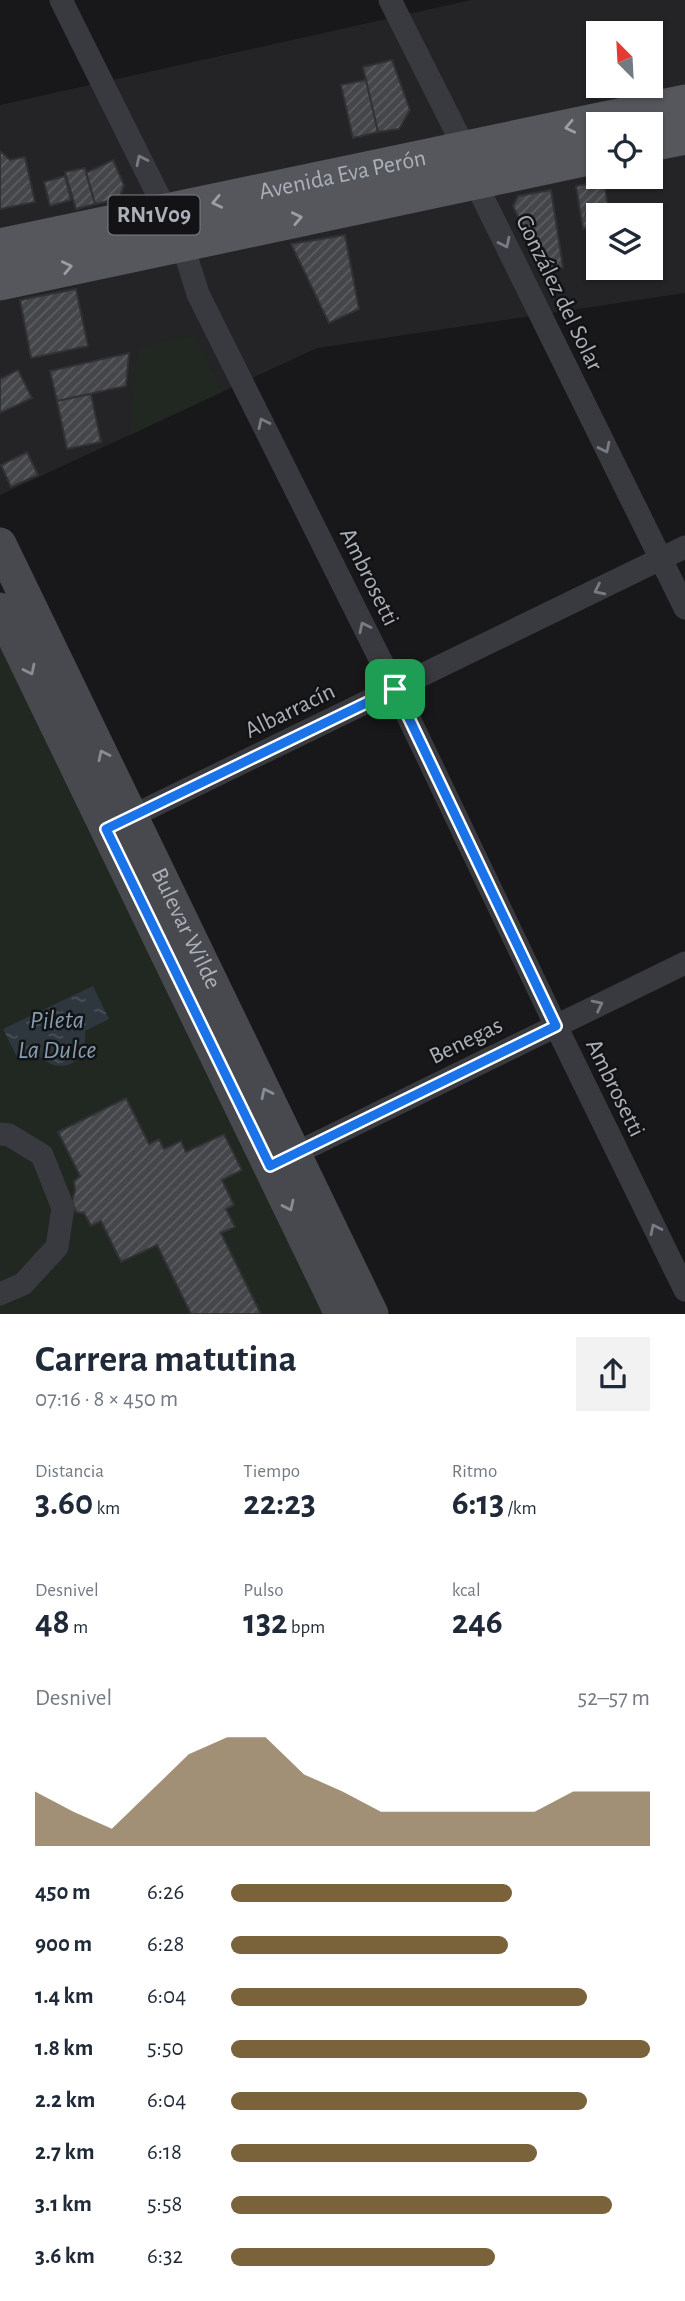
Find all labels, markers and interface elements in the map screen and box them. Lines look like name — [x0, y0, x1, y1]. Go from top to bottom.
north arrow — [586, 21, 663, 98]
map controls — [586, 21, 663, 280]
button: locate — [586, 112, 663, 189]
one-way arrow — [564, 119, 576, 134]
street label: Avenida Eva Perón — [257, 146, 428, 204]
one-way arrow — [135, 155, 149, 167]
one-way arrow — [211, 193, 223, 208]
road number: RN1V09 — [108, 196, 200, 234]
button: layers — [586, 203, 663, 280]
street label: González del Solar — [511, 211, 607, 375]
one-way arrow — [291, 212, 303, 227]
one-way arrow — [497, 236, 511, 248]
one-way arrow — [61, 261, 73, 276]
one-way arrow — [257, 418, 271, 430]
one-way arrow — [597, 441, 611, 453]
street label: Ambrosetti — [335, 524, 403, 630]
one-way arrow — [594, 581, 606, 595]
one-way arrow — [359, 622, 373, 634]
pin — [365, 659, 425, 719]
one-way arrow — [21, 663, 35, 675]
icon: arrive — [376, 670, 414, 708]
street label: Albarracín — [241, 679, 339, 743]
one-way arrow — [97, 750, 111, 762]
street label: Bulevar Wilde — [146, 864, 225, 993]
one-way arrow — [591, 1000, 603, 1014]
water label: Pileta La Dulce — [18, 1007, 96, 1063]
street label: Benegas — [426, 1013, 506, 1069]
street label: Ambrosetti — [581, 1035, 649, 1141]
one-way arrow — [260, 1088, 274, 1100]
one-way arrow — [280, 1199, 294, 1211]
one-way arrow — [649, 1224, 663, 1236]
button: share — [576, 1337, 650, 1411]
text: Carrera matutina — [35, 1341, 297, 1379]
text: 07:16 · 8 × 450 m — [35, 1388, 178, 1411]
text: Distancia — [35, 1462, 104, 1481]
text: Tiempo — [243, 1462, 300, 1481]
text: Ritmo — [452, 1462, 497, 1481]
text: 3.60 — [35, 1486, 93, 1521]
text: 22:23 — [243, 1486, 316, 1521]
text: 6:13 — [452, 1486, 504, 1521]
text: km — [93, 1499, 120, 1518]
text: /km — [504, 1499, 537, 1518]
text: Desnivel — [35, 1581, 99, 1600]
text: Pulso — [243, 1581, 284, 1600]
text: kcal — [452, 1581, 481, 1600]
text: 48 — [35, 1605, 70, 1640]
text: 132 — [243, 1605, 288, 1640]
text: 246 — [452, 1605, 503, 1640]
text: m — [70, 1618, 88, 1637]
text: bpm — [288, 1618, 325, 1637]
text: Desnivel — [35, 1687, 112, 1710]
text: 52–57 m — [578, 1687, 650, 1710]
text: 450 m — [35, 1881, 91, 1904]
text: 6:26 — [147, 1881, 184, 1904]
text: 900 m — [35, 1933, 92, 1956]
text: 6:28 — [147, 1933, 184, 1956]
text: 1.4 km — [35, 1985, 94, 2008]
text: 6:04 — [147, 1985, 186, 2008]
text: 1.8 km — [35, 2037, 93, 2060]
text: 5:50 — [147, 2037, 184, 2060]
text: 2.2 km — [35, 2089, 95, 2112]
text: 6:04 — [147, 2089, 186, 2112]
text: 2.7 km — [35, 2141, 94, 2164]
text: 6:18 — [147, 2141, 182, 2164]
text: 3.1 km — [35, 2193, 92, 2216]
text: 5:58 — [147, 2193, 182, 2216]
text: 3.6 km — [35, 2245, 95, 2268]
text: 6:32 — [147, 2245, 183, 2268]

